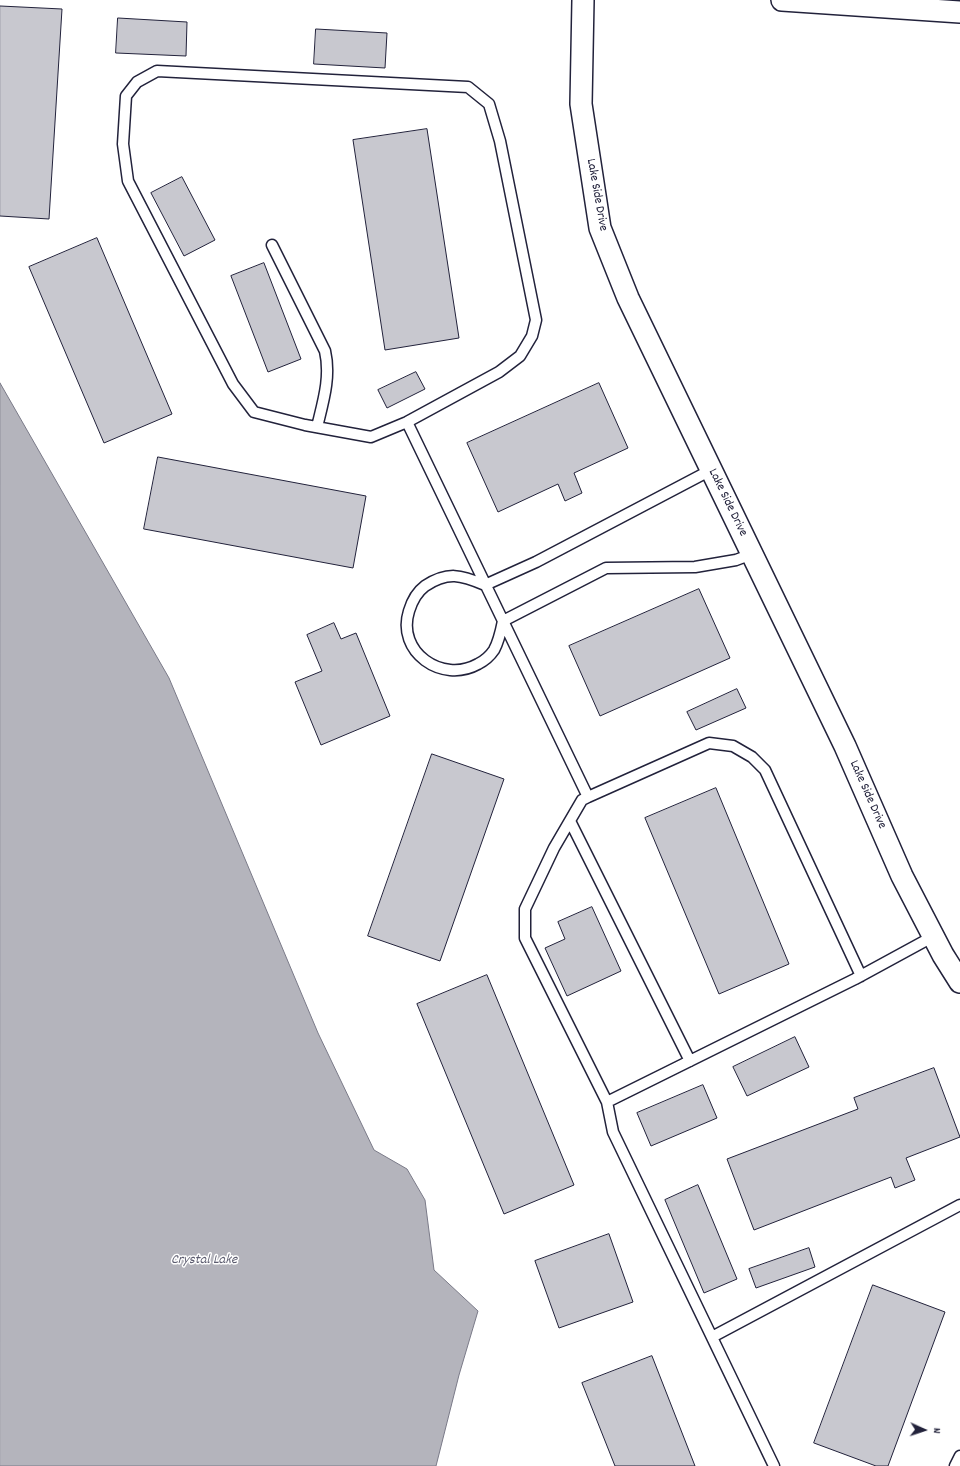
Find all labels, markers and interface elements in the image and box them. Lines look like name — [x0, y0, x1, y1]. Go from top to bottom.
street label: Lake Side Drive — [582, 158, 610, 232]
street label: Lake Side Drive — [704, 467, 750, 539]
street label: Lake Side Drive — [845, 758, 889, 832]
water label: Crystal Lake — [171, 1253, 237, 1269]
north arrow — [904, 1410, 944, 1450]
text: N — [928, 1427, 944, 1434]

